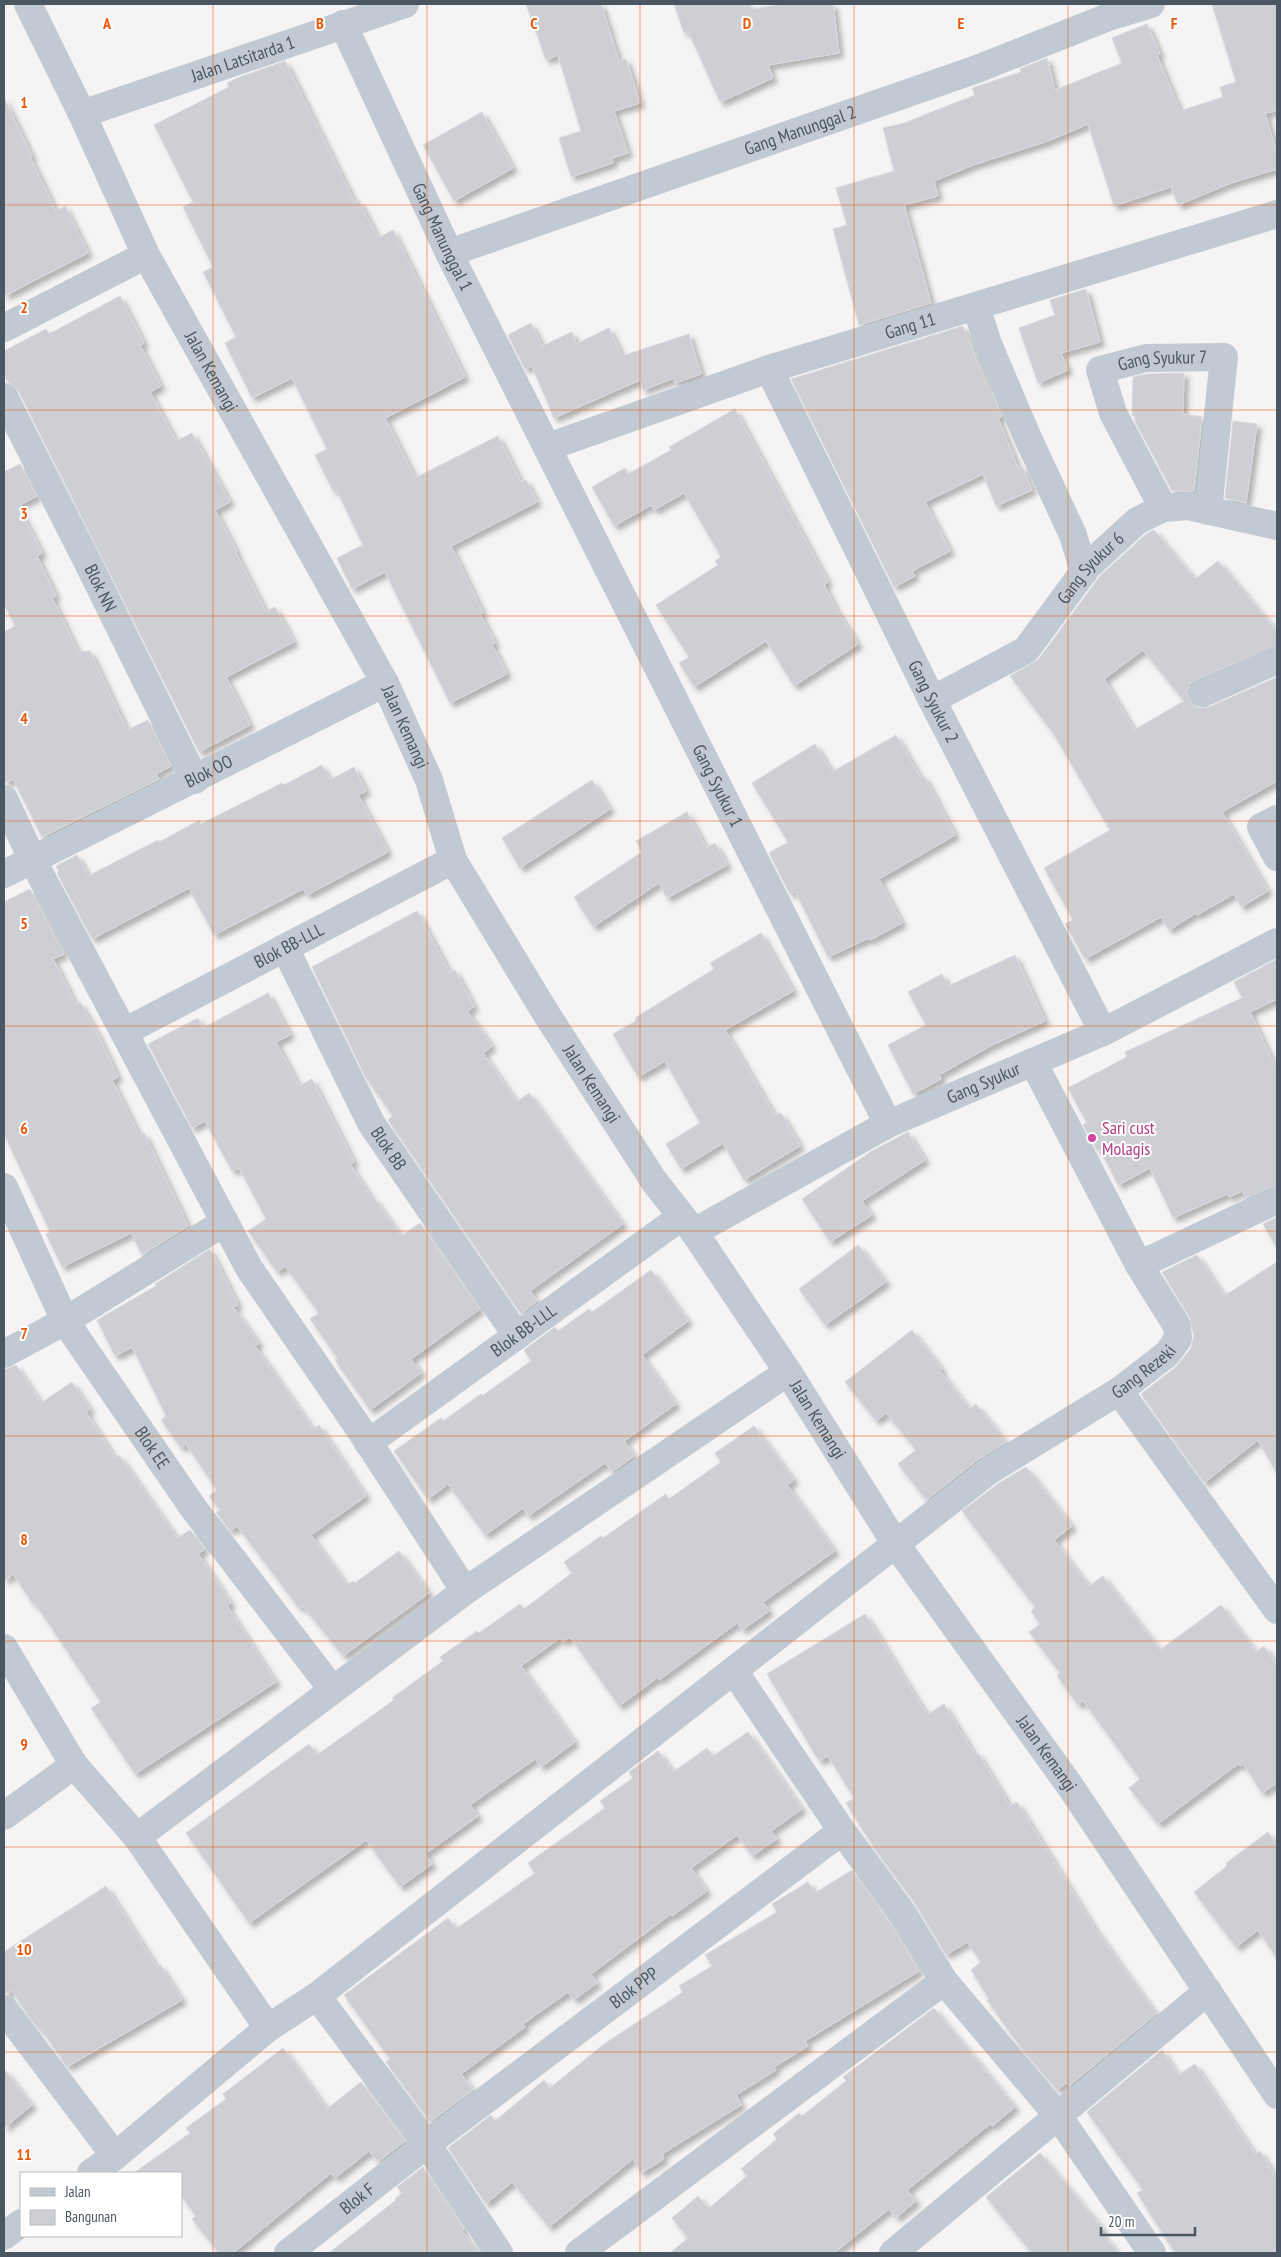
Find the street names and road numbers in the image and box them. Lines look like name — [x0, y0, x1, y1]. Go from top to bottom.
street label: Jalan Latsitarda 1 — [187, 30, 298, 87]
street label: Gang Manunggal 2 — [741, 100, 859, 160]
street label: Gang Manunggal 1 — [407, 179, 478, 295]
street label: Gang 11 — [882, 307, 938, 344]
street label: Jalan Kemangi — [179, 326, 243, 416]
street label: Gang Syukur 7 — [1115, 345, 1207, 376]
street label: Gang Syukur 6 — [1052, 527, 1129, 608]
street label: Blok NN — [79, 560, 122, 615]
street label: Gang Syukur 2 — [903, 656, 964, 747]
street label: Jalan Kemangi — [376, 681, 434, 772]
street label: Gang Syukur 1 — [688, 740, 748, 831]
street label: Blok OO — [181, 749, 236, 793]
street label: Blok BB-LLL — [250, 917, 328, 973]
street label: Jalan Kemangi — [558, 1039, 626, 1127]
street label: Gang Syukur — [943, 1057, 1024, 1108]
street label: Blok BB — [366, 1122, 412, 1175]
street label: Blok BB-LLL — [486, 1298, 561, 1362]
street label: Gang Rezeki — [1107, 1340, 1181, 1404]
street label: Jalan Kemangi — [784, 1375, 852, 1463]
street label: Blok EE — [130, 1422, 175, 1473]
street label: Jalan Kemangi — [1011, 1710, 1082, 1796]
street label: Blok PPP — [605, 1962, 663, 2013]
street label: Blok F — [335, 2177, 379, 2219]

